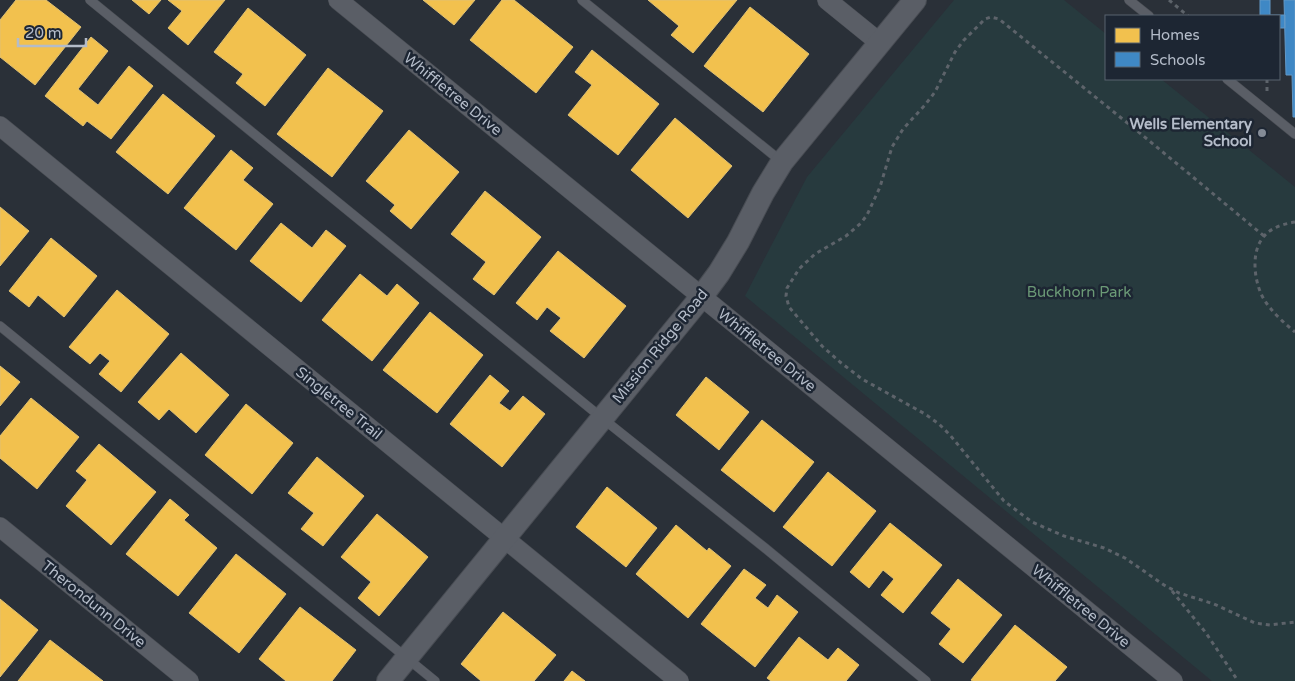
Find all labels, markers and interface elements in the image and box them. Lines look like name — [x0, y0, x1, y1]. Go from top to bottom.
scale bar — [18, 15, 85, 47]
legend — [1105, 15, 1280, 80]
text: 20 m — [25, 24, 62, 42]
text: Homes — [1150, 26, 1200, 44]
street label: Whiffletree Drive — [400, 49, 506, 139]
text: Schools — [1150, 51, 1206, 69]
place label: Wells Elementary School — [1129, 115, 1252, 150]
marker: Wells Elementary School — [1256, 127, 1268, 139]
park label: Buckhorn Park — [1027, 283, 1131, 301]
street label: Mission Ridge Road — [608, 285, 712, 407]
street label: Whiffletree Drive — [714, 305, 820, 395]
street label: Singletree Trail — [292, 363, 386, 443]
street label: Therondunn Drive — [39, 557, 149, 651]
street label: Whiffletree Drive — [1028, 561, 1134, 651]

